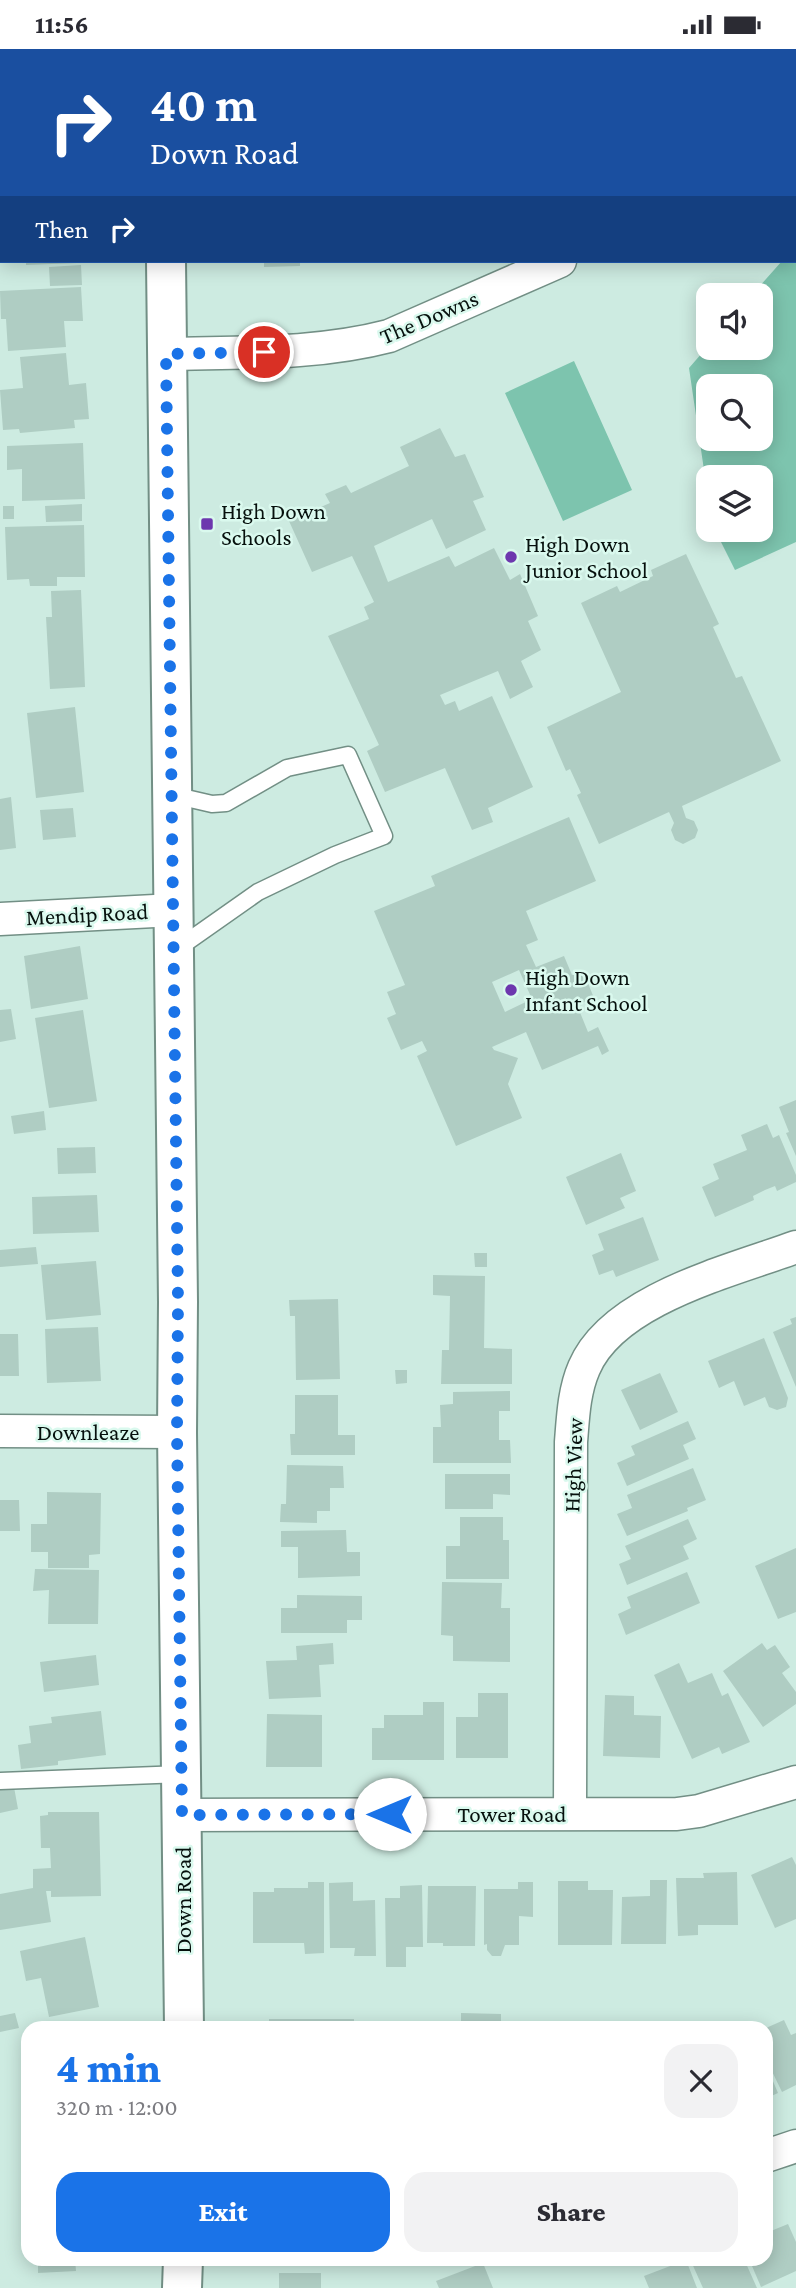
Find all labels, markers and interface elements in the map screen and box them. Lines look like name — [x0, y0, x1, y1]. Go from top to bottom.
text: 11:56 — [35, 10, 89, 39]
icon: right — [35, 77, 126, 168]
text: 40 m — [150, 77, 257, 132]
text: Down Road — [150, 135, 299, 171]
icon: right — [103, 210, 141, 248]
text: Then — [35, 215, 89, 244]
map controls — [696, 283, 773, 542]
button: sound — [696, 283, 773, 360]
street label: The Downs — [376, 285, 482, 349]
pin — [234, 322, 294, 382]
icon: arrive — [245, 333, 283, 371]
button: search — [696, 374, 773, 451]
button: layers — [696, 465, 773, 542]
place label: High Down Schools — [221, 498, 326, 550]
marker: High Down Schools — [199, 516, 215, 532]
place label: High Down Junior School — [523, 531, 648, 583]
marker: High Down Junior School — [503, 549, 519, 565]
street label: Mendip Road — [25, 898, 149, 930]
place label: High Down Infant School — [525, 964, 647, 1016]
marker: High Down Infant School — [503, 982, 519, 998]
street label: High View — [558, 1417, 588, 1513]
street label: Downleaze — [37, 1419, 139, 1445]
position arrow — [353, 1777, 427, 1851]
street label: Tower Road — [458, 1801, 566, 1827]
street label: Down Road — [170, 1847, 196, 1953]
text: 4 min — [56, 2044, 161, 2091]
button: close — [664, 2044, 738, 2118]
text: 320 m · 12:00 — [56, 2094, 178, 2120]
button: Exit — [56, 2172, 390, 2252]
button: Share — [404, 2172, 738, 2252]

